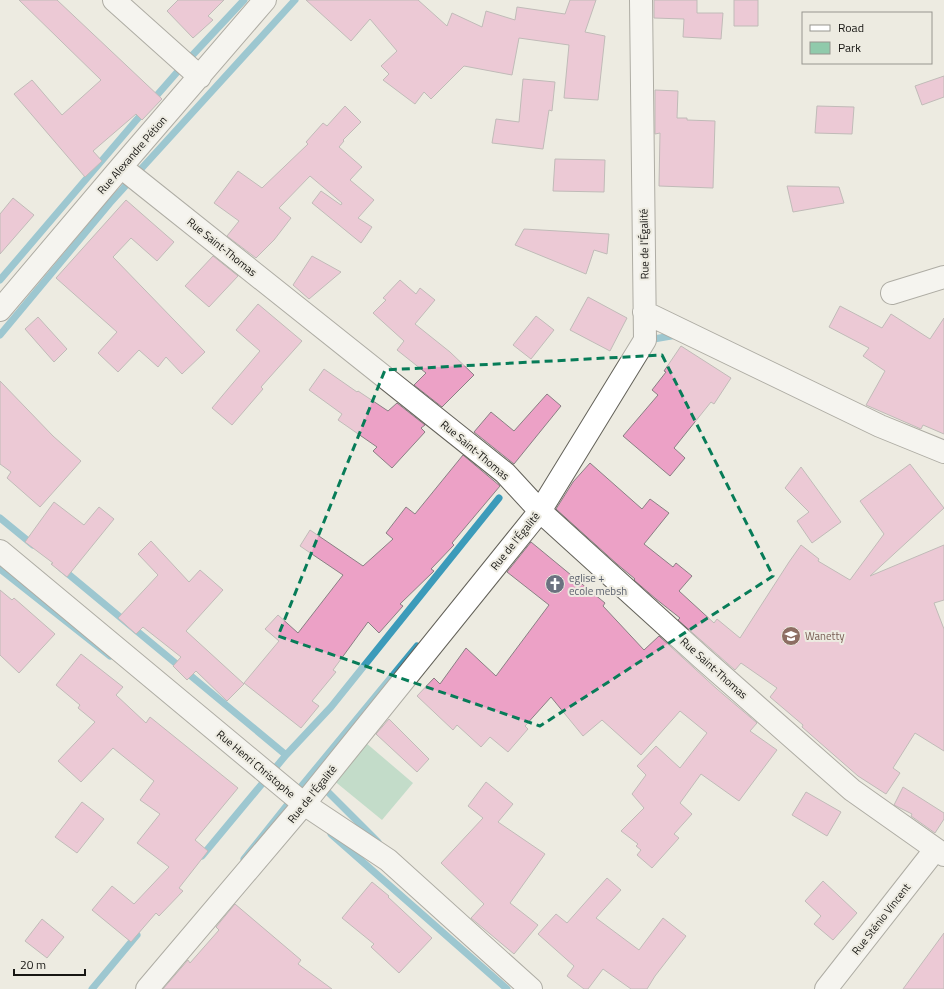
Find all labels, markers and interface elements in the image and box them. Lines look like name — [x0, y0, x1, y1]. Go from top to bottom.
legend — [802, 12, 932, 64]
text: Road — [838, 18, 864, 37]
text: Park — [838, 38, 861, 57]
street label: Rue Alexandre Pétion — [93, 112, 171, 198]
street label: Rue de l'Égalité — [635, 208, 653, 279]
street label: Rue Saint-Thomas — [184, 214, 260, 280]
street label: Rue Saint-Thomas — [437, 416, 513, 484]
street label: Rue de l'Égalité — [487, 508, 544, 573]
place label: eglise + ecole mebsh — [569, 570, 627, 599]
church icon: eglise + ecole mebsh — [544, 573, 566, 595]
school or university icon: Wanetty — [780, 625, 802, 647]
place label: Wanetty — [805, 628, 845, 644]
street label: Rue Saint-Thomas — [677, 633, 751, 703]
street label: Rue Henri Christophe — [213, 726, 299, 802]
street label: Rue de l'Égalité — [284, 761, 341, 826]
street label: Rue Sténio Vincent — [848, 880, 914, 958]
scale bar — [14, 951, 85, 977]
text: 20 m — [20, 955, 46, 974]

